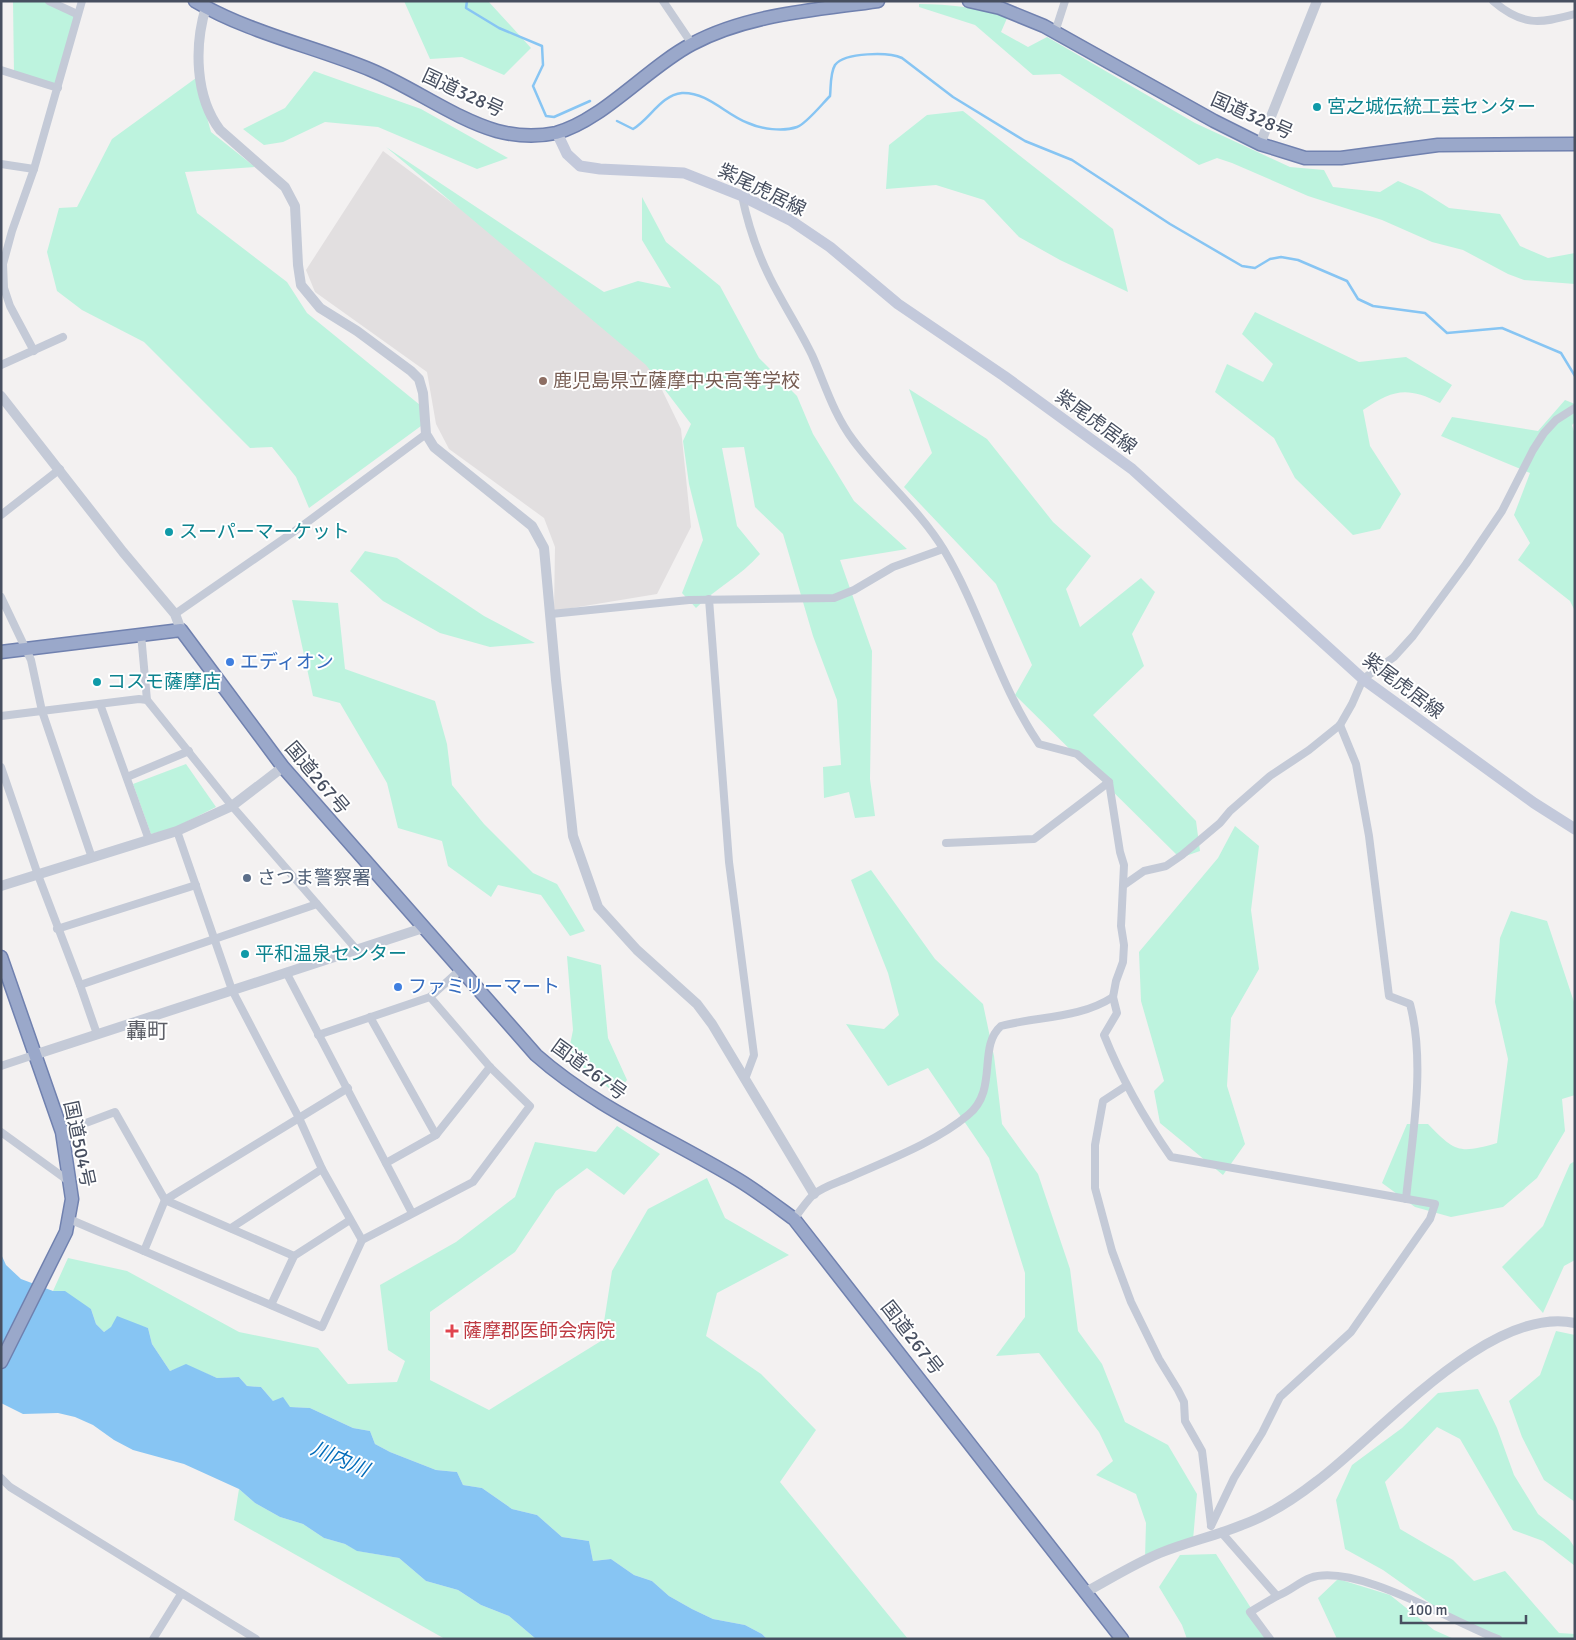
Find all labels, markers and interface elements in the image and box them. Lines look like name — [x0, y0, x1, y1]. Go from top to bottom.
street label: 国道328号 — [418, 64, 508, 122]
street label: 国道328号 — [1207, 87, 1297, 145]
place label: 宮之城伝統工芸センター — [1327, 95, 1536, 119]
marker: 宮之城伝統工芸センター — [1311, 101, 1323, 113]
street label: 紫尾虎居線 — [714, 158, 810, 222]
place label: 鹿児島県立薩摩中央高等学校 — [553, 369, 800, 393]
marker: 鹿児島県立薩摩中央高等学校 — [537, 375, 549, 387]
street label: 紫尾虎居線 — [1051, 384, 1141, 460]
place label: スーパーマーケット — [179, 520, 350, 544]
marker: スーパーマーケット — [163, 526, 175, 538]
street label: 紫尾虎居線 — [1358, 648, 1448, 724]
place label: エディオン — [240, 650, 334, 674]
marker: エディオン — [224, 656, 236, 668]
place label: コスモ薩摩店 — [107, 670, 221, 694]
marker: コスモ薩摩店 — [91, 676, 103, 688]
street label: 国道267号 — [280, 737, 354, 819]
place label: さつま警察署 — [257, 866, 371, 890]
marker: さつま警察署 — [241, 872, 253, 884]
place label: 平和温泉センター — [255, 942, 407, 966]
marker: 平和温泉センター — [239, 948, 251, 960]
place label: ファミリーマート — [408, 975, 560, 999]
marker: ファミリーマート — [392, 981, 404, 993]
district label: 轟町 — [126, 1018, 168, 1044]
street label: 国道267号 — [546, 1034, 632, 1106]
street label: 国道504号 — [58, 1099, 100, 1189]
street label: 国道267号 — [876, 1296, 948, 1380]
place label: 薩摩郡医師会病院 — [463, 1319, 615, 1343]
marker: 薩摩郡医師会病院 — [445, 1324, 459, 1338]
water label: 川内川 — [308, 1436, 374, 1483]
scale bar — [1401, 1592, 1526, 1624]
text: 100 m — [1408, 1601, 1448, 1619]

